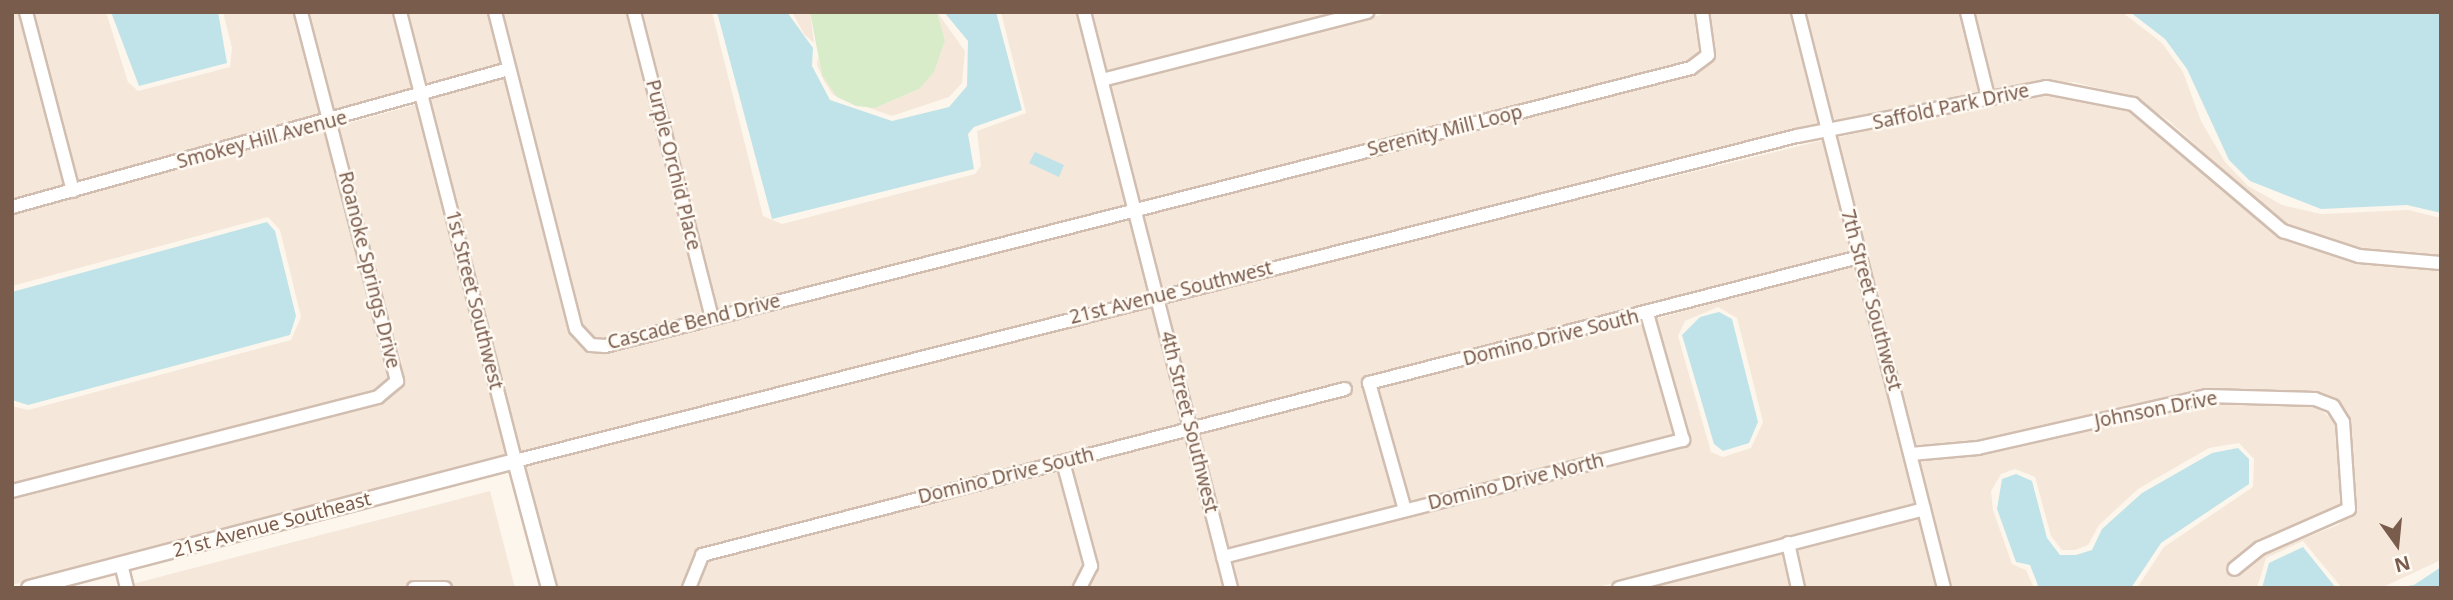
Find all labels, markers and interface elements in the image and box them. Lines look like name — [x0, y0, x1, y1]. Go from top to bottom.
street label: Purple Orchid Place — [641, 77, 705, 253]
street label: Saffold Park Drive — [1871, 79, 2031, 135]
street label: Serenity Mill Loop — [1365, 101, 1525, 161]
street label: Smokey Hill Avenue — [174, 106, 350, 174]
street label: Roanoke Springs Drive — [333, 169, 405, 371]
street label: 7th Street Southwest — [1836, 207, 1906, 393]
street label: 1st Street Southwest — [441, 208, 507, 392]
street label: 21st Avenue Southwest — [1067, 257, 1275, 329]
street label: Cascade Bend Drive — [605, 289, 783, 355]
street label: Domino Drive South — [1461, 305, 1641, 371]
street label: 4th Street Southwest — [1155, 329, 1223, 515]
street label: Johnson Drive — [2093, 387, 2219, 433]
street label: Domino Drive South — [916, 443, 1096, 509]
street label: Domino Drive North — [1426, 449, 1606, 515]
street label: 21st Avenue Southeast — [171, 488, 373, 562]
north arrow — [2362, 509, 2432, 579]
text: N — [2392, 550, 2413, 579]

